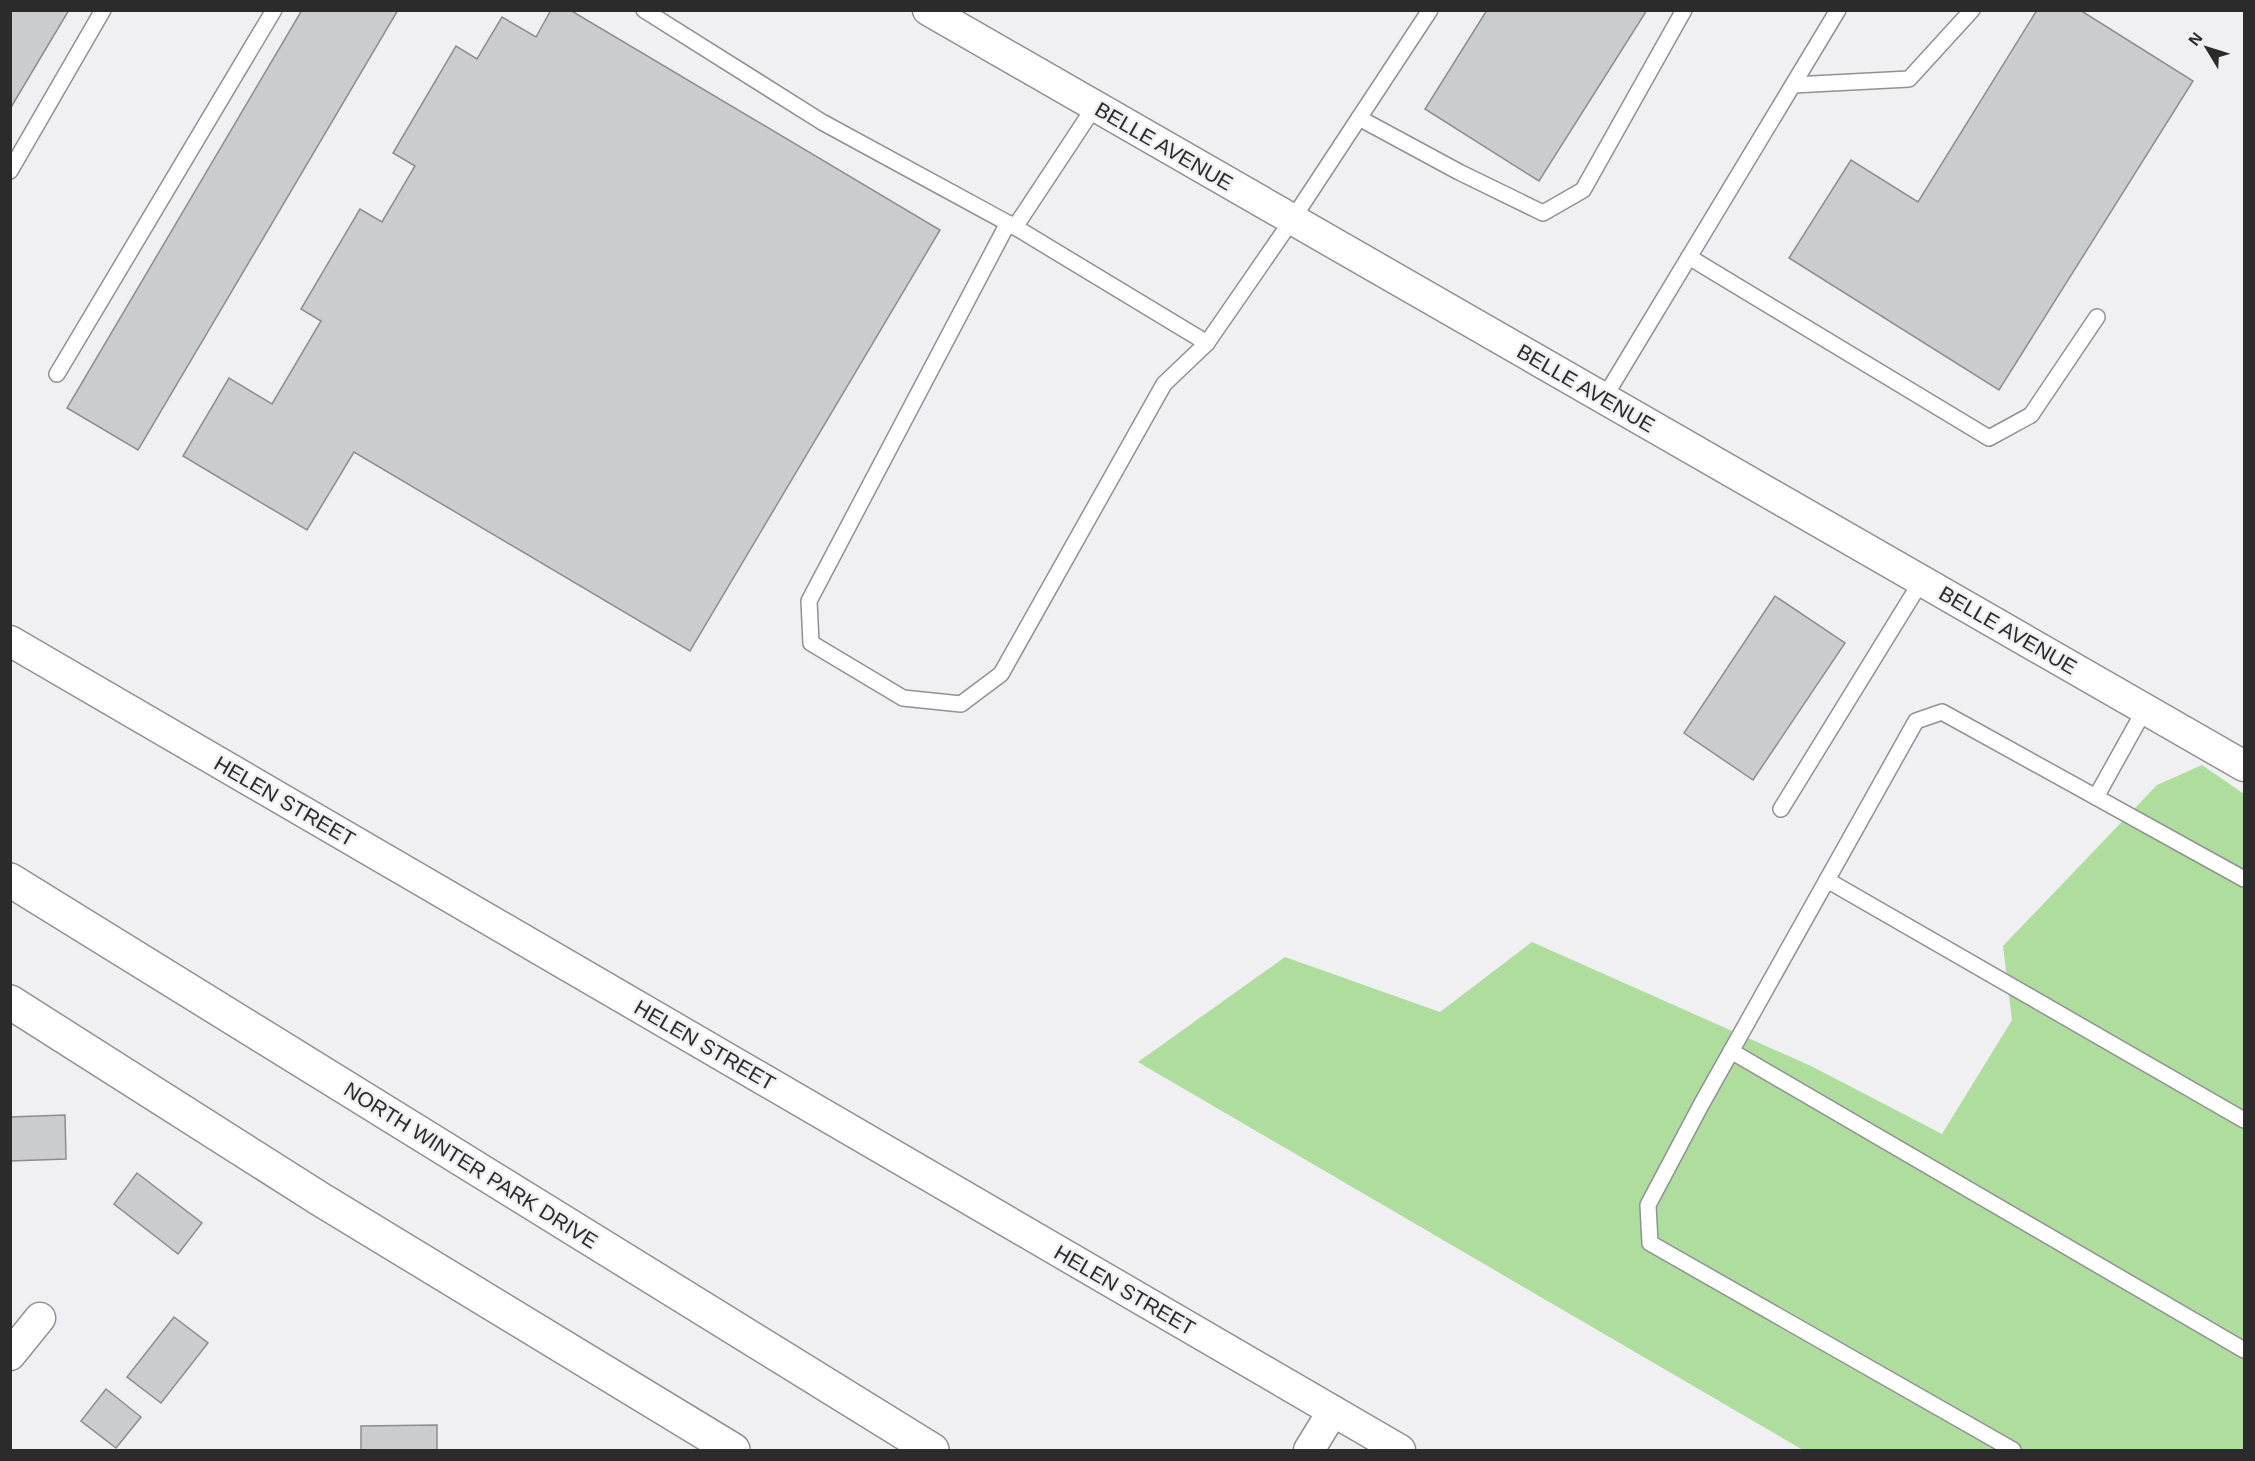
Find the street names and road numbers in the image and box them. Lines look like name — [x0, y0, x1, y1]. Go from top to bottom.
street label: BELLE AVENUE — [1091, 97, 1237, 195]
street label: BELLE AVENUE — [1513, 339, 1659, 437]
street label: BELLE AVENUE — [1935, 581, 2081, 679]
street label: HELEN STREET — [211, 751, 360, 851]
street label: HELEN STREET — [631, 995, 780, 1095]
street label: NORTH WINTER PARK DRIVE — [340, 1077, 602, 1253]
street label: HELEN STREET — [1051, 1240, 1200, 1340]

